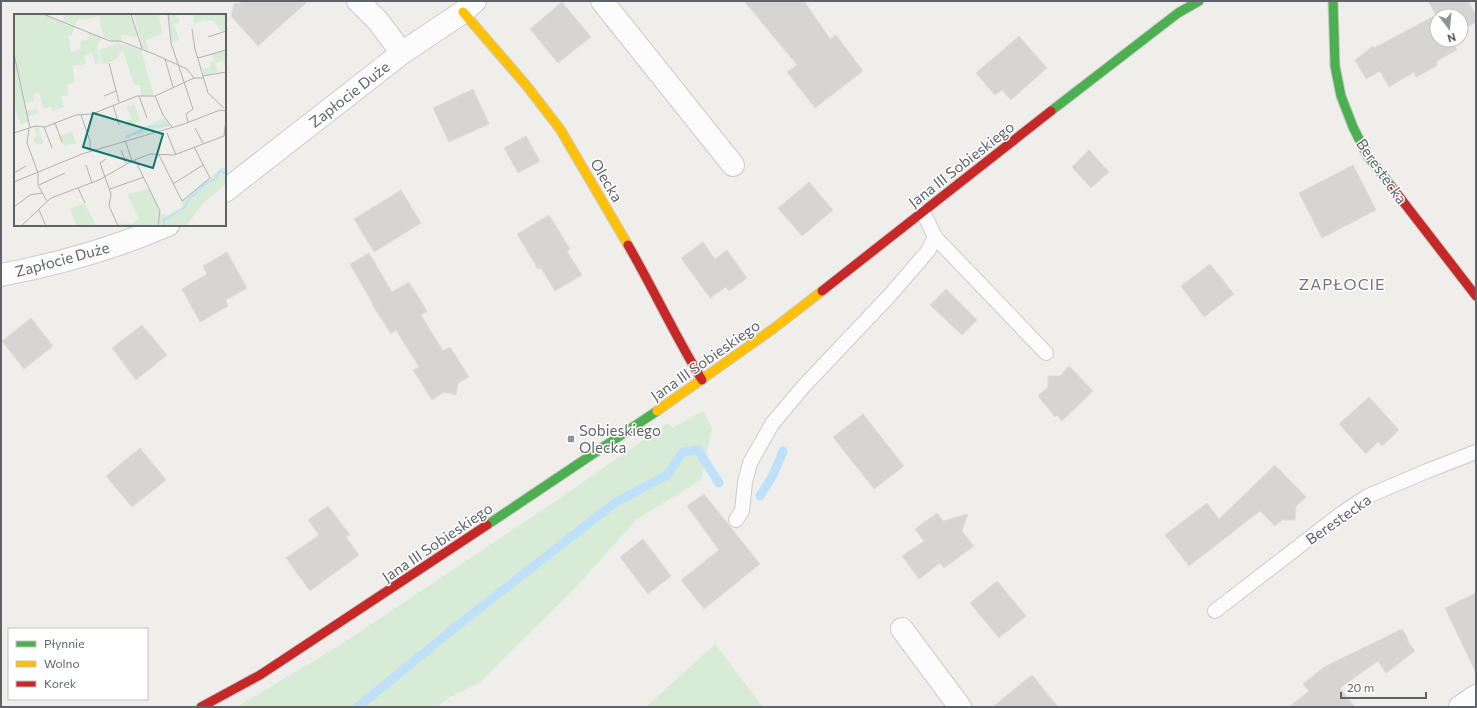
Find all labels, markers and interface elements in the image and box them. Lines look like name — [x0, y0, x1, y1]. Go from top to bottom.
north arrow — [1429, 8, 1469, 48]
inset map — [14, 14, 226, 226]
text: N — [1446, 31, 1458, 45]
street label: Zapłocie Duże — [305, 57, 393, 131]
street label: Jana III Sobieskiego — [905, 117, 1017, 211]
street label: Berestecka — [1353, 135, 1411, 207]
street label: Olecka — [587, 155, 627, 205]
street label: Zapłocie Duże — [13, 238, 111, 280]
district label: ZAPŁOCIE — [1298, 274, 1386, 293]
street label: Jana III Sobieskiego — [647, 316, 763, 404]
place label: Sobieskiego Olecka — [579, 421, 661, 456]
marker: Sobieskiego Olecka — [566, 434, 576, 444]
street label: Berestecka — [1302, 490, 1374, 548]
street label: Jana III Sobieskiego — [378, 498, 496, 586]
legend — [8, 628, 148, 700]
text: Płynnie — [44, 636, 85, 650]
text: Wolno — [44, 656, 80, 670]
scale bar — [1341, 674, 1426, 700]
text: Korek — [44, 676, 77, 690]
text: 20 m — [1347, 680, 1374, 694]

